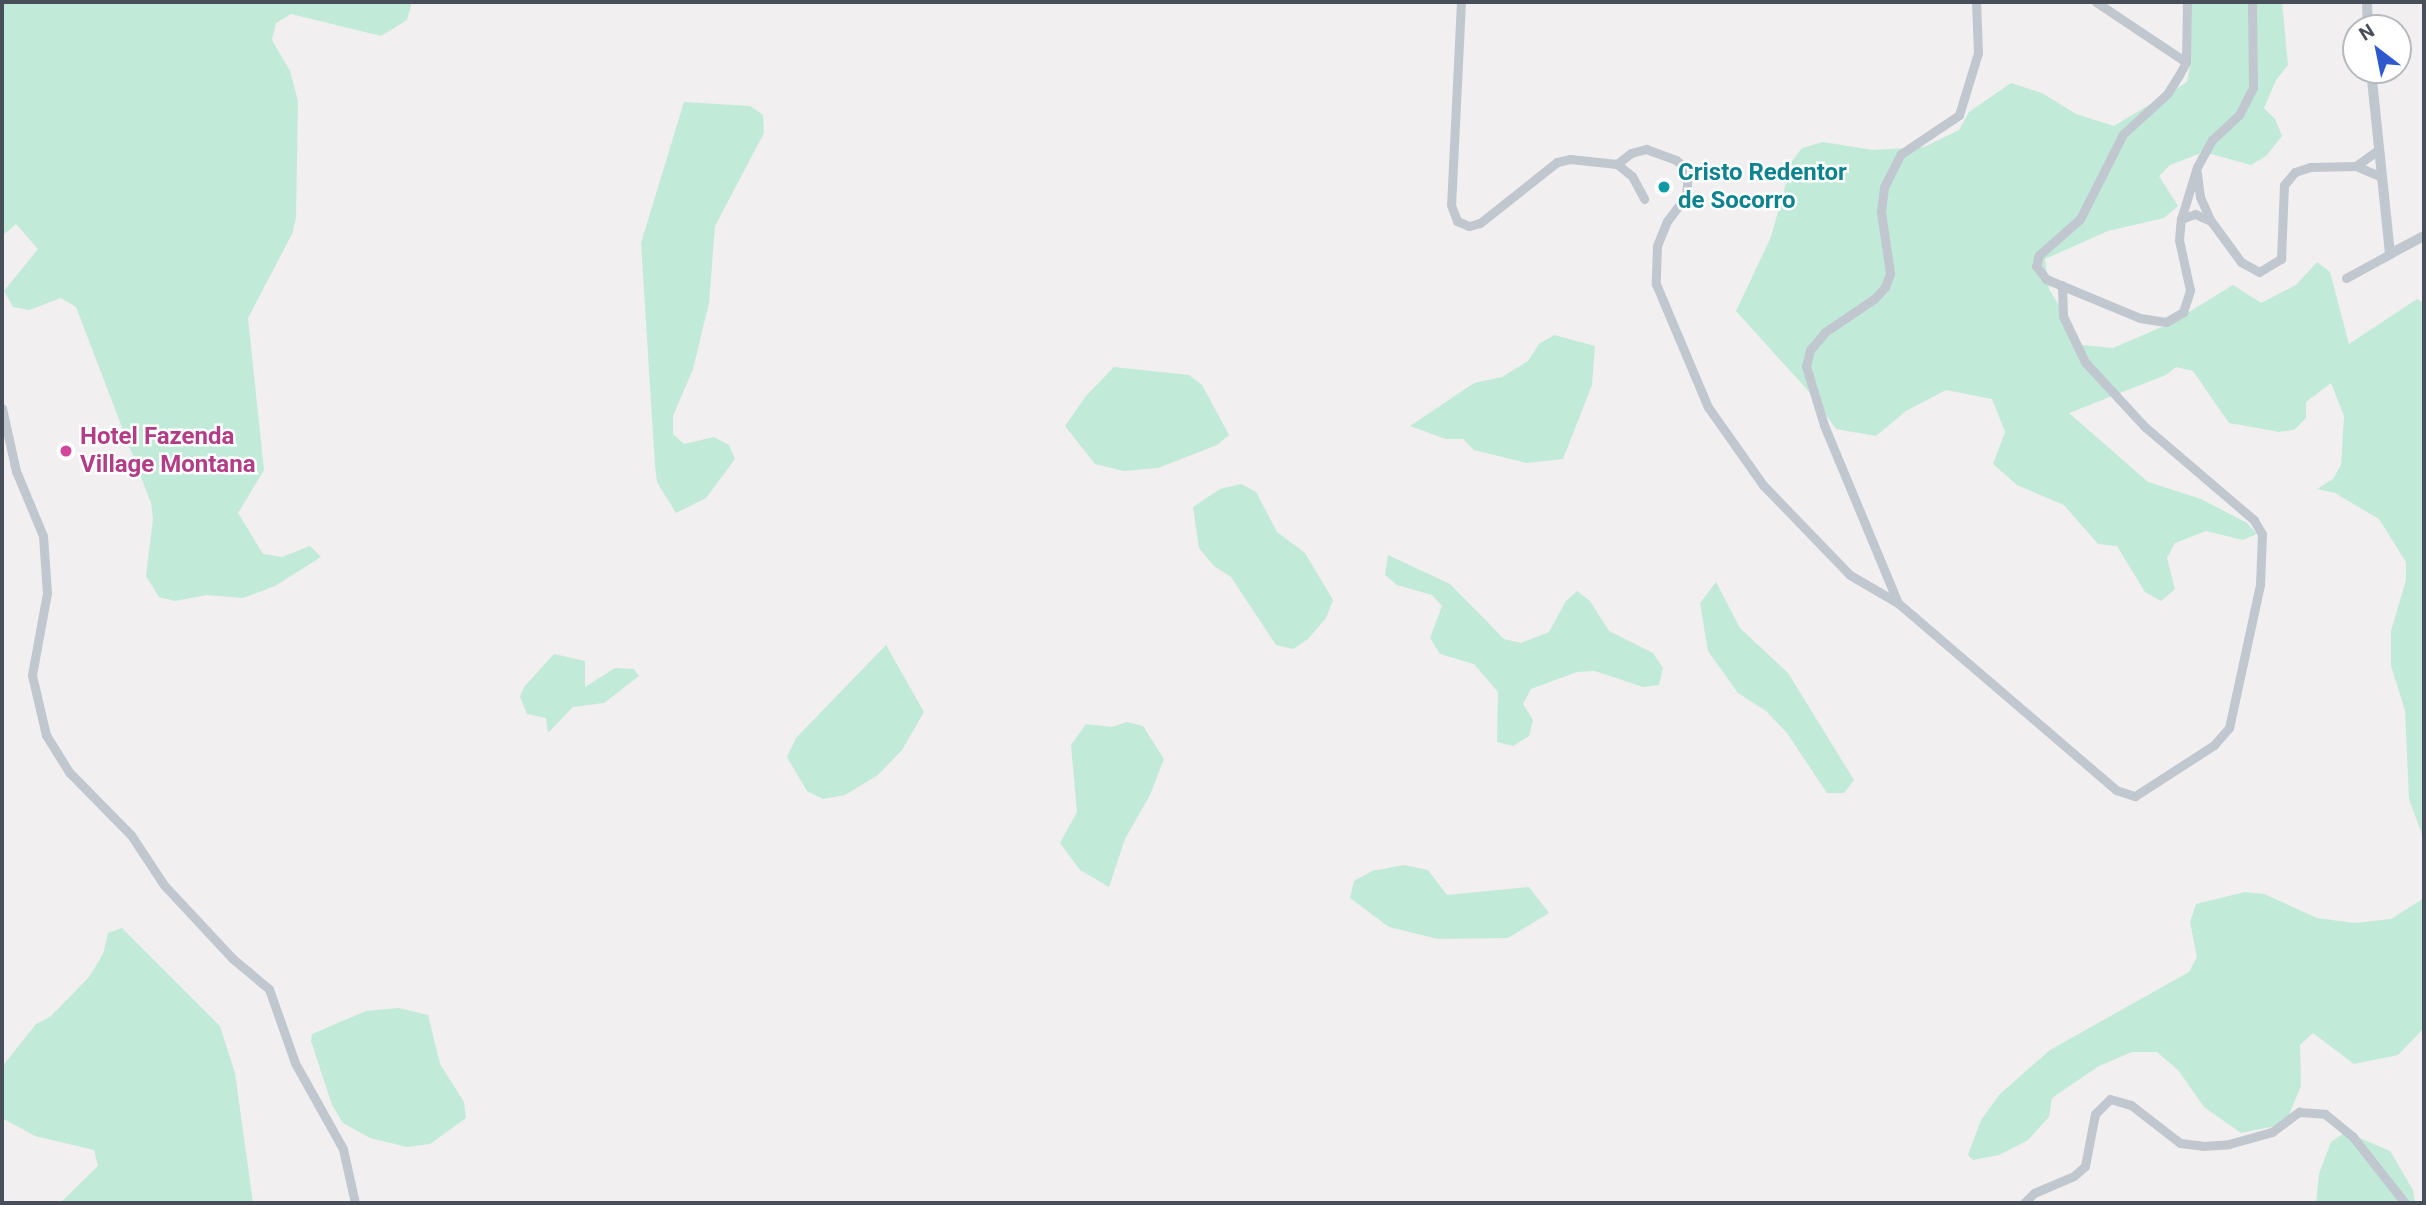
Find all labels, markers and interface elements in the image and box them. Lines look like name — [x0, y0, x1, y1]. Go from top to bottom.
north arrow — [2342, 14, 2412, 84]
text: N — [2355, 19, 2378, 46]
place label: Cristo Redentor de Socorro — [1678, 159, 1847, 215]
marker: Cristo Redentor de Socorro — [1656, 179, 1672, 195]
place label: Hotel Fazenda Village Montana — [80, 423, 255, 479]
marker: Hotel Fazenda Village Montana — [58, 443, 74, 459]

